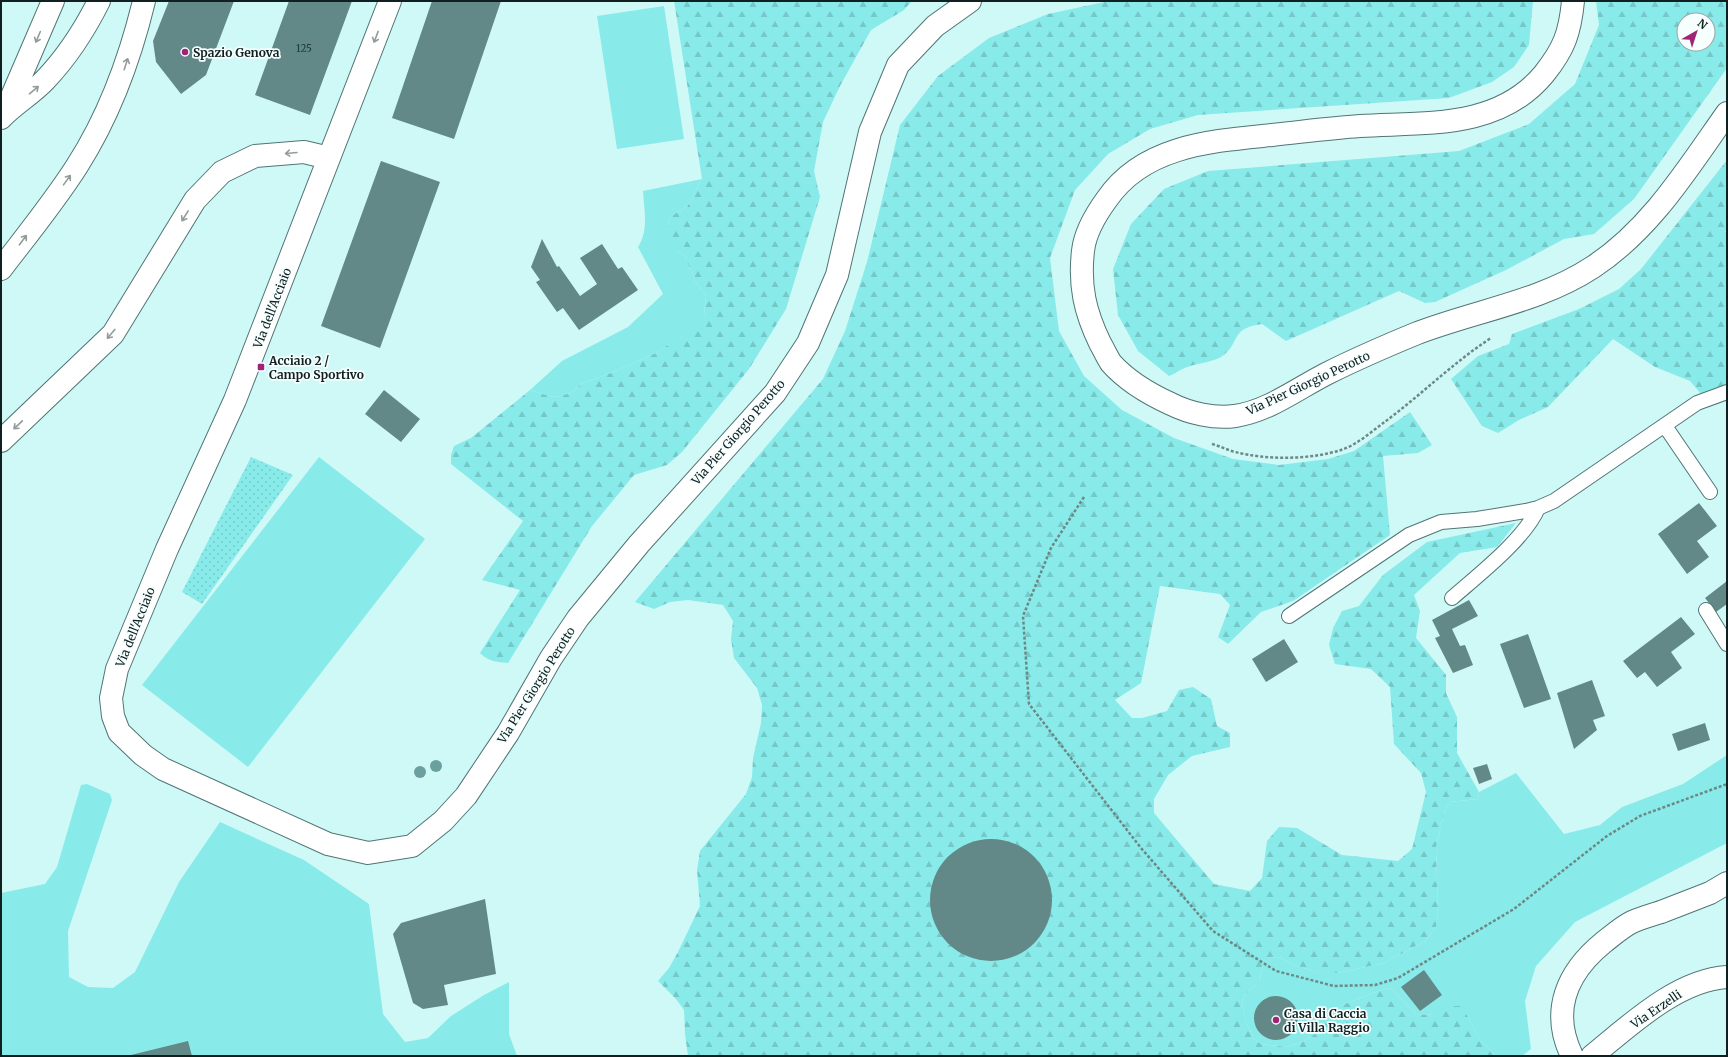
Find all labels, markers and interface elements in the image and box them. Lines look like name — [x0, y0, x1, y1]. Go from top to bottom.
north arrow — [1676, 12, 1716, 52]
text: N — [1695, 16, 1710, 33]
one-way arrow — [34, 30, 41, 42]
one-way arrow — [372, 31, 380, 43]
house number: 125 — [296, 42, 312, 55]
place label: Spazio Genova — [193, 45, 280, 60]
marker: Spazio Genova — [180, 47, 190, 57]
one-way arrow — [122, 59, 130, 71]
one-way arrow — [29, 85, 39, 94]
one-way arrow — [285, 150, 298, 157]
one-way arrow — [63, 175, 71, 186]
one-way arrow — [181, 210, 189, 221]
one-way arrow — [19, 235, 27, 246]
street label: Via dell'Acciaio — [249, 266, 294, 351]
one-way arrow — [106, 329, 115, 340]
street label: Via Pier Giorgio Perotto — [1243, 348, 1372, 419]
place label: Acciaio 2 / Campo Sportivo — [268, 353, 364, 382]
marker: Acciaio 2 / Campo Sportivo — [256, 362, 266, 372]
street label: Via Pier Giorgio Perotto — [688, 376, 788, 488]
one-way arrow — [13, 420, 23, 430]
street label: Via dell'Acciaio — [112, 585, 158, 670]
street label: Via Pier Giorgio Perotto — [493, 624, 578, 747]
street label: Via Erzelli — [1627, 986, 1684, 1032]
place label: Casa di Caccia di Villa Raggio — [1284, 1006, 1370, 1035]
marker: Casa di Caccia di Villa Raggio — [1271, 1015, 1281, 1025]

